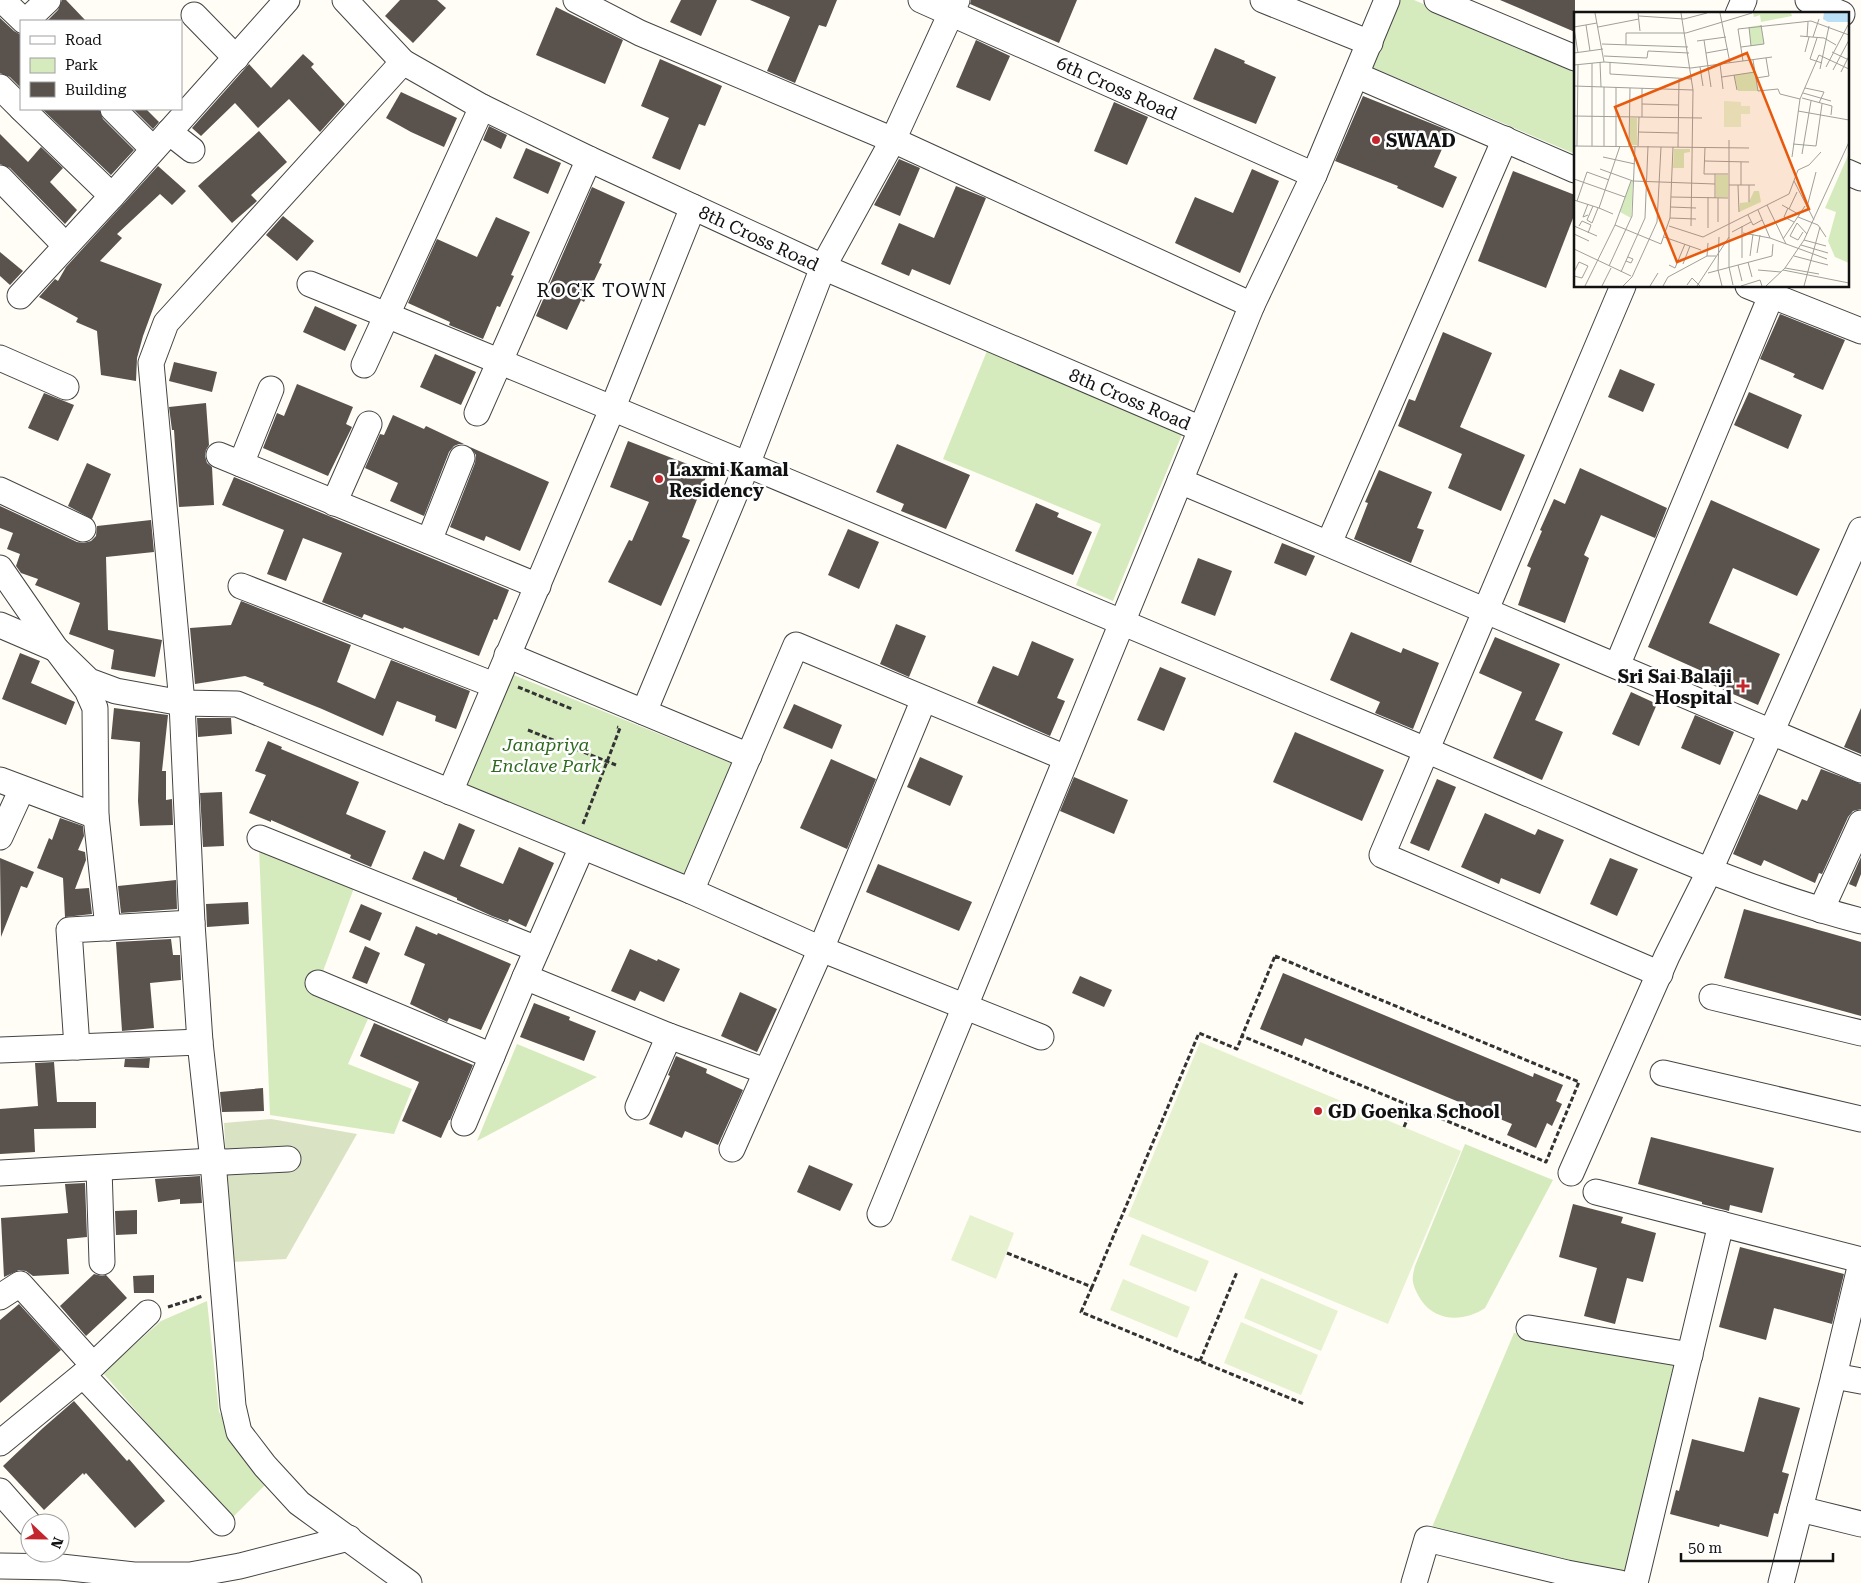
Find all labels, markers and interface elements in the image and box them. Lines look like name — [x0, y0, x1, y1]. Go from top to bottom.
inset map — [1574, 12, 1848, 288]
legend — [20, 20, 182, 110]
text: Road — [65, 31, 102, 49]
street label: 6th Cross Road — [1053, 52, 1181, 124]
text: Park — [65, 56, 99, 74]
text: Building — [65, 81, 127, 99]
place label: SWAAD — [1386, 130, 1456, 151]
marker: SWAAD — [1370, 134, 1382, 146]
street label: 8th Cross Road — [696, 201, 823, 275]
district label: ROCK TOWN — [536, 279, 668, 302]
street label: 8th Cross Road — [1066, 364, 1194, 434]
place label: Laxmi Kamal Residency — [669, 459, 789, 501]
marker: Laxmi Kamal Residency — [653, 473, 665, 485]
place label: Sri Sai Balaji Hospital — [1618, 666, 1732, 708]
marker: Sri Sai Balaji Hospital — [1736, 679, 1750, 693]
park label: Janapriya Enclave Park — [490, 734, 601, 776]
place label: GD Goenka School — [1328, 1101, 1500, 1122]
marker: GD Goenka School — [1312, 1105, 1324, 1117]
north arrow — [20, 1513, 70, 1563]
scale bar — [1681, 1530, 1834, 1562]
text: N — [48, 1535, 66, 1551]
text: 50 m — [1688, 1539, 1723, 1557]

